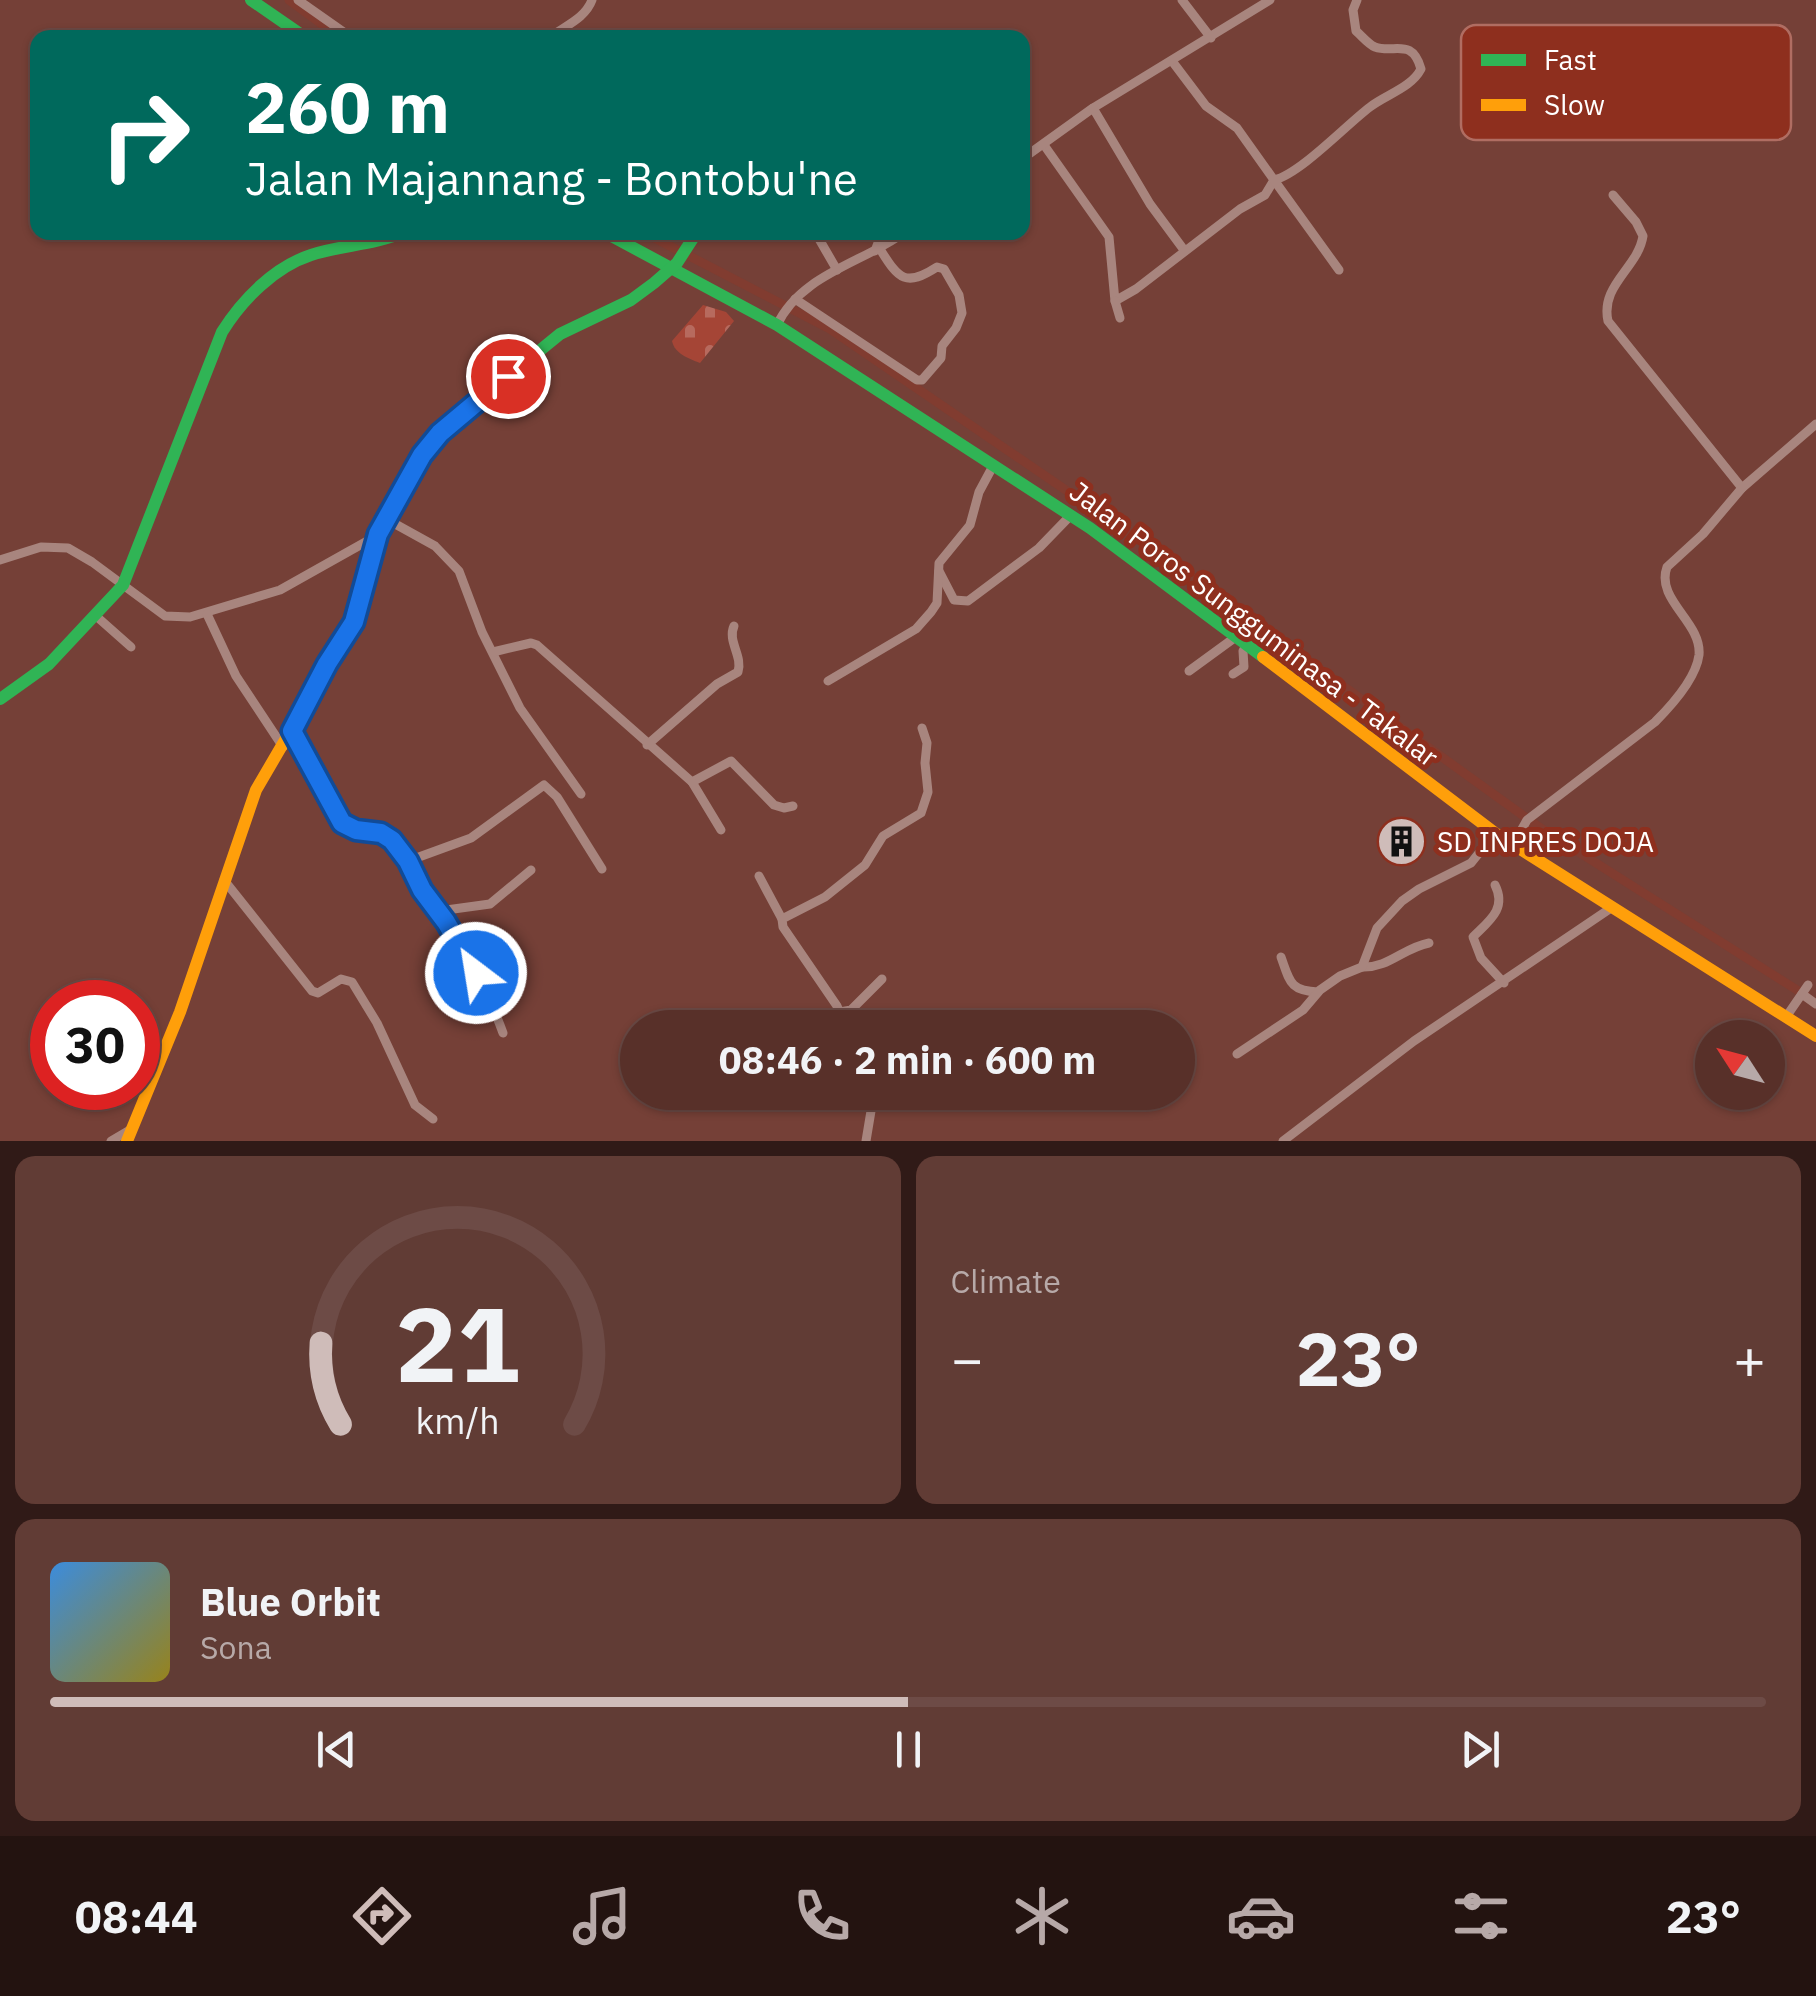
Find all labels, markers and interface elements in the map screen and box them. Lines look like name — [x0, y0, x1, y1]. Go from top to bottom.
legend — [1461, 25, 1791, 140]
text: Fast — [1544, 41, 1597, 78]
text: 260 m — [245, 61, 450, 152]
icon: right — [80, 70, 210, 200]
text: Slow — [1544, 86, 1605, 123]
text: Jalan Majannang - Bontobu'ne — [245, 149, 858, 207]
pin — [466, 334, 551, 419]
icon: arrive — [481, 349, 536, 404]
street label: Jalan Poros Sungguminasa - Takalar — [1062, 473, 1446, 775]
building icon: SD INPRES DOJA — [1376, 816, 1428, 868]
place label: SD INPRES DOJA — [1437, 823, 1654, 860]
position arrow — [424, 921, 528, 1025]
speed limit sign: 30 — [30, 980, 160, 1110]
north arrow — [1695, 1020, 1785, 1110]
map controls — [1695, 1020, 1785, 1110]
text: 08:46 · 2 min · 600 m — [719, 1035, 1096, 1084]
text: Climate — [951, 1260, 1061, 1302]
text: 21 — [395, 1275, 520, 1411]
text: 23° — [1296, 1309, 1421, 1407]
text: − — [951, 1323, 984, 1394]
text: + — [1733, 1323, 1766, 1394]
text: km/h — [416, 1397, 500, 1444]
text: Blue Orbit — [200, 1577, 381, 1626]
text: Sona — [200, 1626, 272, 1668]
icon: previous — [309, 1722, 364, 1777]
icon: pause — [881, 1722, 936, 1777]
icon: next — [1453, 1722, 1508, 1777]
icon: directions — [347, 1881, 417, 1951]
icon: music — [567, 1881, 637, 1951]
icon: phone — [787, 1881, 857, 1951]
icon: climate — [1007, 1881, 1077, 1951]
icon: car — [1226, 1881, 1296, 1951]
icon: filters — [1446, 1881, 1516, 1951]
text: 08:44 — [75, 1887, 198, 1945]
text: 23° — [1666, 1887, 1741, 1945]

